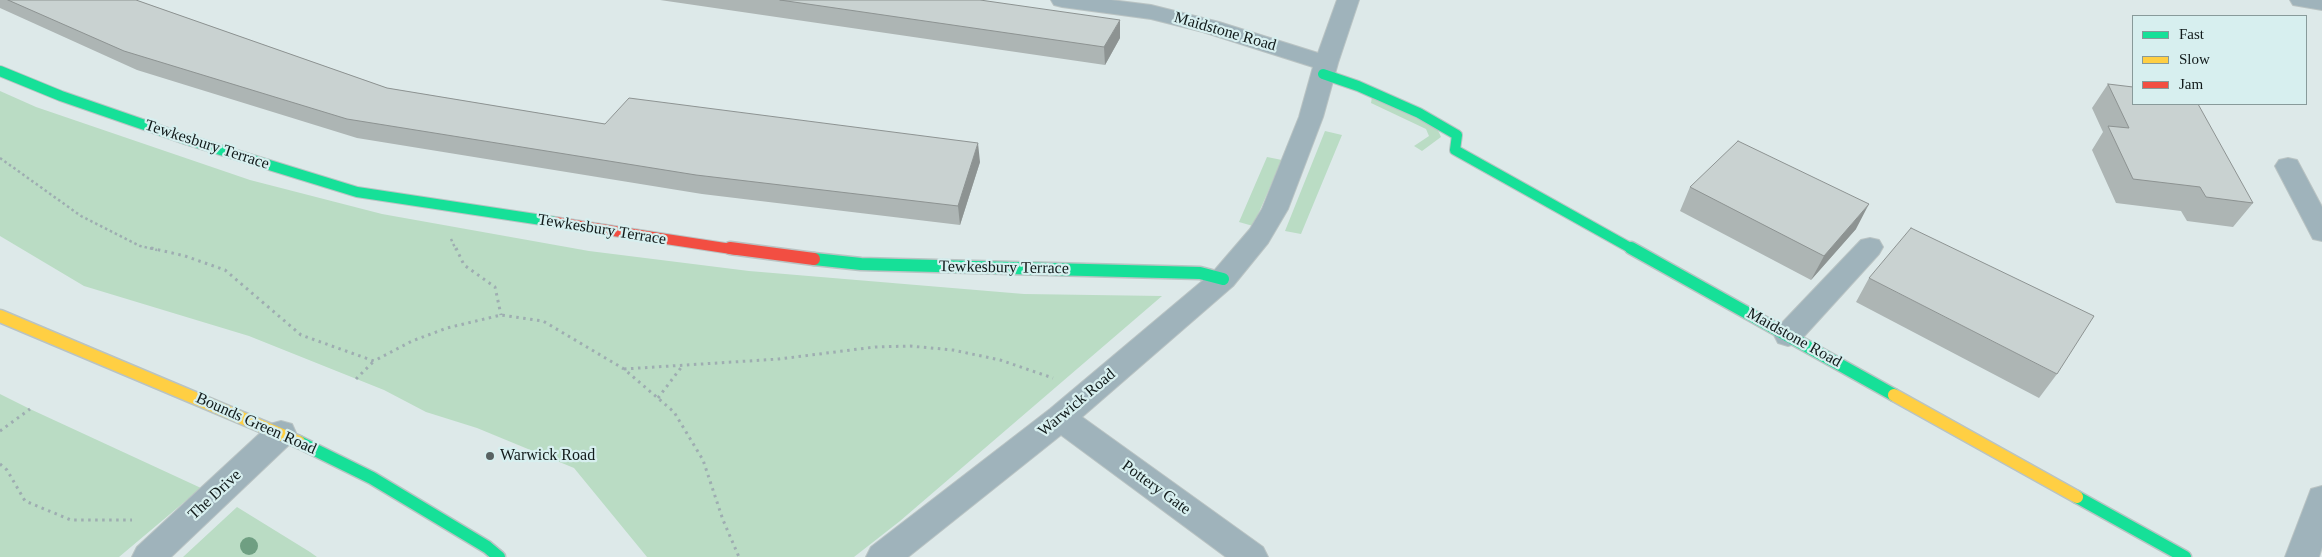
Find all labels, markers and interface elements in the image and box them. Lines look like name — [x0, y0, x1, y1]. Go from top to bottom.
street label: Maidstone Road — [1172, 8, 1278, 56]
legend — [2132, 15, 2307, 105]
text: Fast — [2179, 26, 2204, 42]
text: Slow — [2179, 51, 2210, 67]
text: Jam — [2179, 76, 2203, 92]
street label: Tewkesbury Terrace — [142, 116, 272, 174]
street label: Tewkesbury Terrace — [536, 210, 668, 250]
street label: Tewkesbury Terrace — [939, 257, 1069, 279]
street label: Maidstone Road — [1743, 304, 1845, 372]
street label: Warwick Road — [1034, 365, 1120, 441]
street label: Bounds Green Road — [193, 389, 319, 459]
place label: Warwick Road — [500, 446, 595, 466]
marker: Warwick Road — [484, 450, 496, 462]
street label: Pottery Gate — [1118, 457, 1194, 519]
street label: The Drive — [185, 466, 245, 524]

